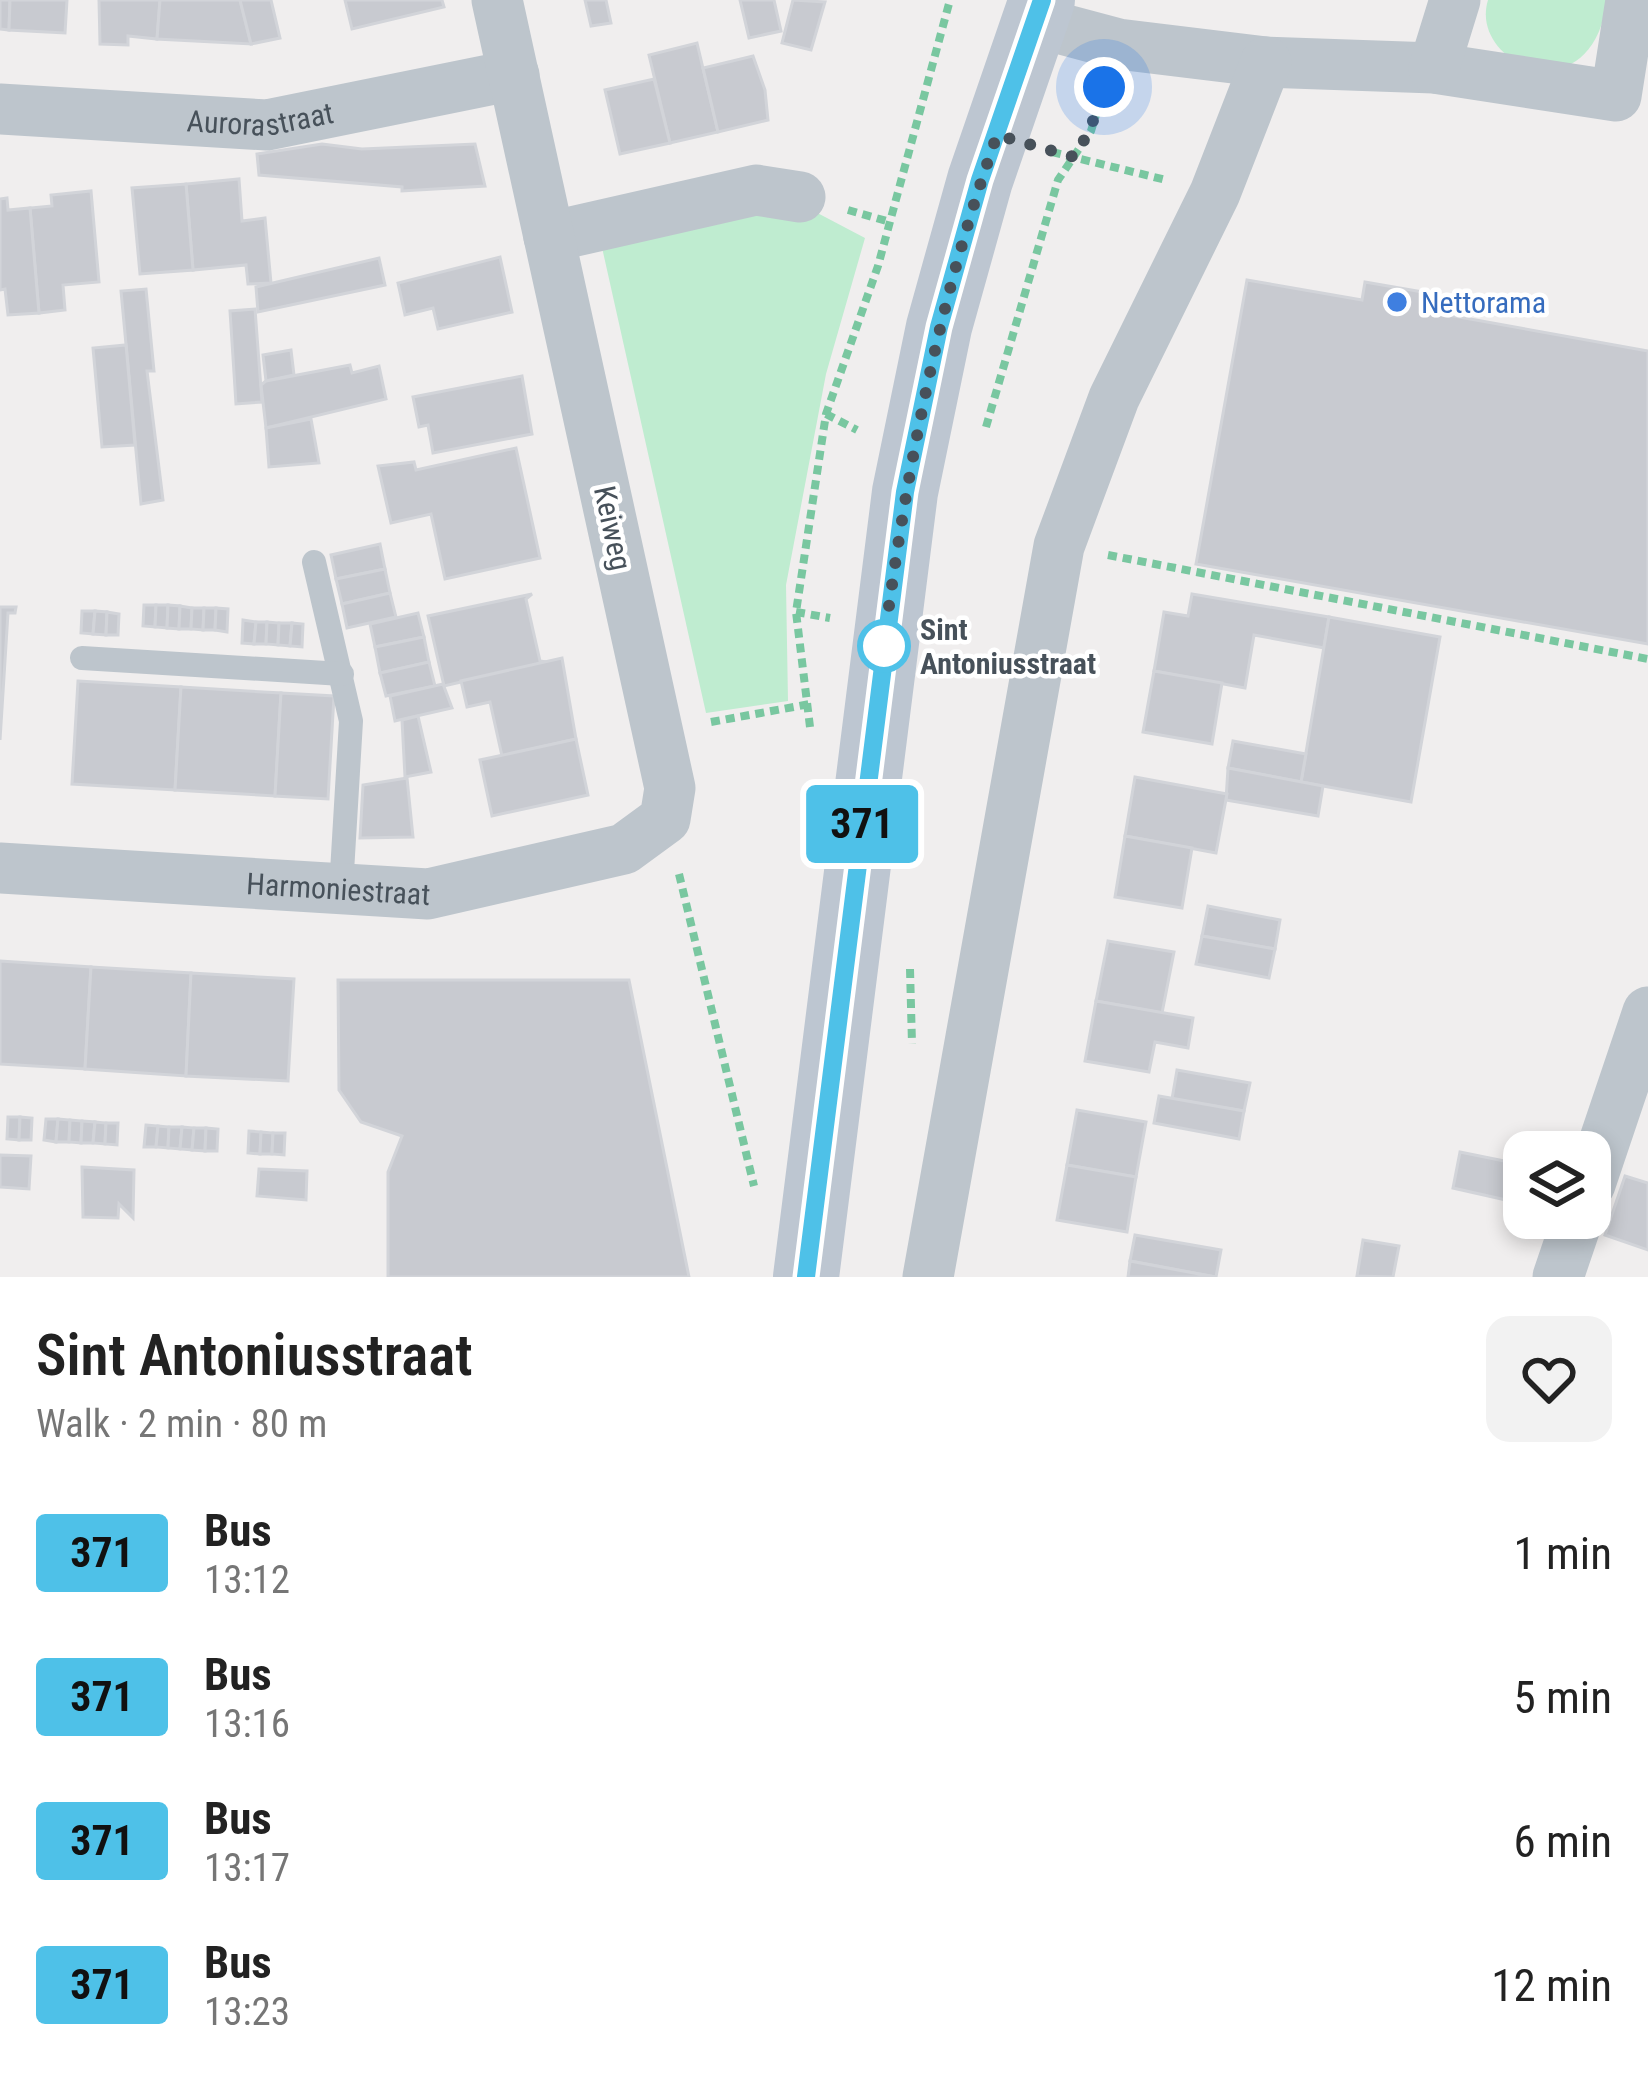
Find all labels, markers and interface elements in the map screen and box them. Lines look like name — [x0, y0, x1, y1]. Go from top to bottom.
your location — [1074, 57, 1134, 117]
street label: Aurorastraat — [186, 95, 336, 142]
place label: Nettorama — [1421, 285, 1546, 320]
marker: Nettorama — [1384, 289, 1410, 315]
street label: Keiweg — [587, 483, 639, 573]
place label: Sint Antoniusstraat — [920, 612, 1096, 681]
marker: Sint Antoniusstraat — [859, 621, 909, 671]
line badge: 371 — [793, 785, 931, 863]
text: 371 — [830, 799, 894, 848]
street label: Harmoniestraat — [245, 866, 431, 912]
map controls — [1503, 1131, 1611, 1239]
button: layers — [1503, 1131, 1611, 1239]
button: heart — [1486, 1316, 1612, 1442]
text: Sint Antoniusstraat — [36, 1322, 473, 1389]
text: Walk · 2 min · 80 m — [36, 1401, 327, 1447]
text: Bus — [204, 1504, 272, 1557]
text: 1 min — [1513, 1527, 1612, 1580]
text: 371 — [70, 1528, 134, 1577]
text: 13:12 — [204, 1557, 290, 1603]
text: Bus — [204, 1648, 272, 1701]
text: 5 min — [1513, 1671, 1612, 1724]
text: 371 — [70, 1672, 134, 1721]
text: 13:16 — [204, 1701, 290, 1747]
text: Bus — [204, 1792, 272, 1845]
text: 6 min — [1513, 1815, 1612, 1868]
text: 371 — [70, 1816, 134, 1865]
text: 13:17 — [204, 1845, 290, 1891]
text: Bus — [204, 1936, 272, 1989]
text: 12 min — [1491, 1959, 1612, 2012]
text: 371 — [70, 1960, 134, 2009]
text: 13:23 — [204, 1989, 290, 2035]

